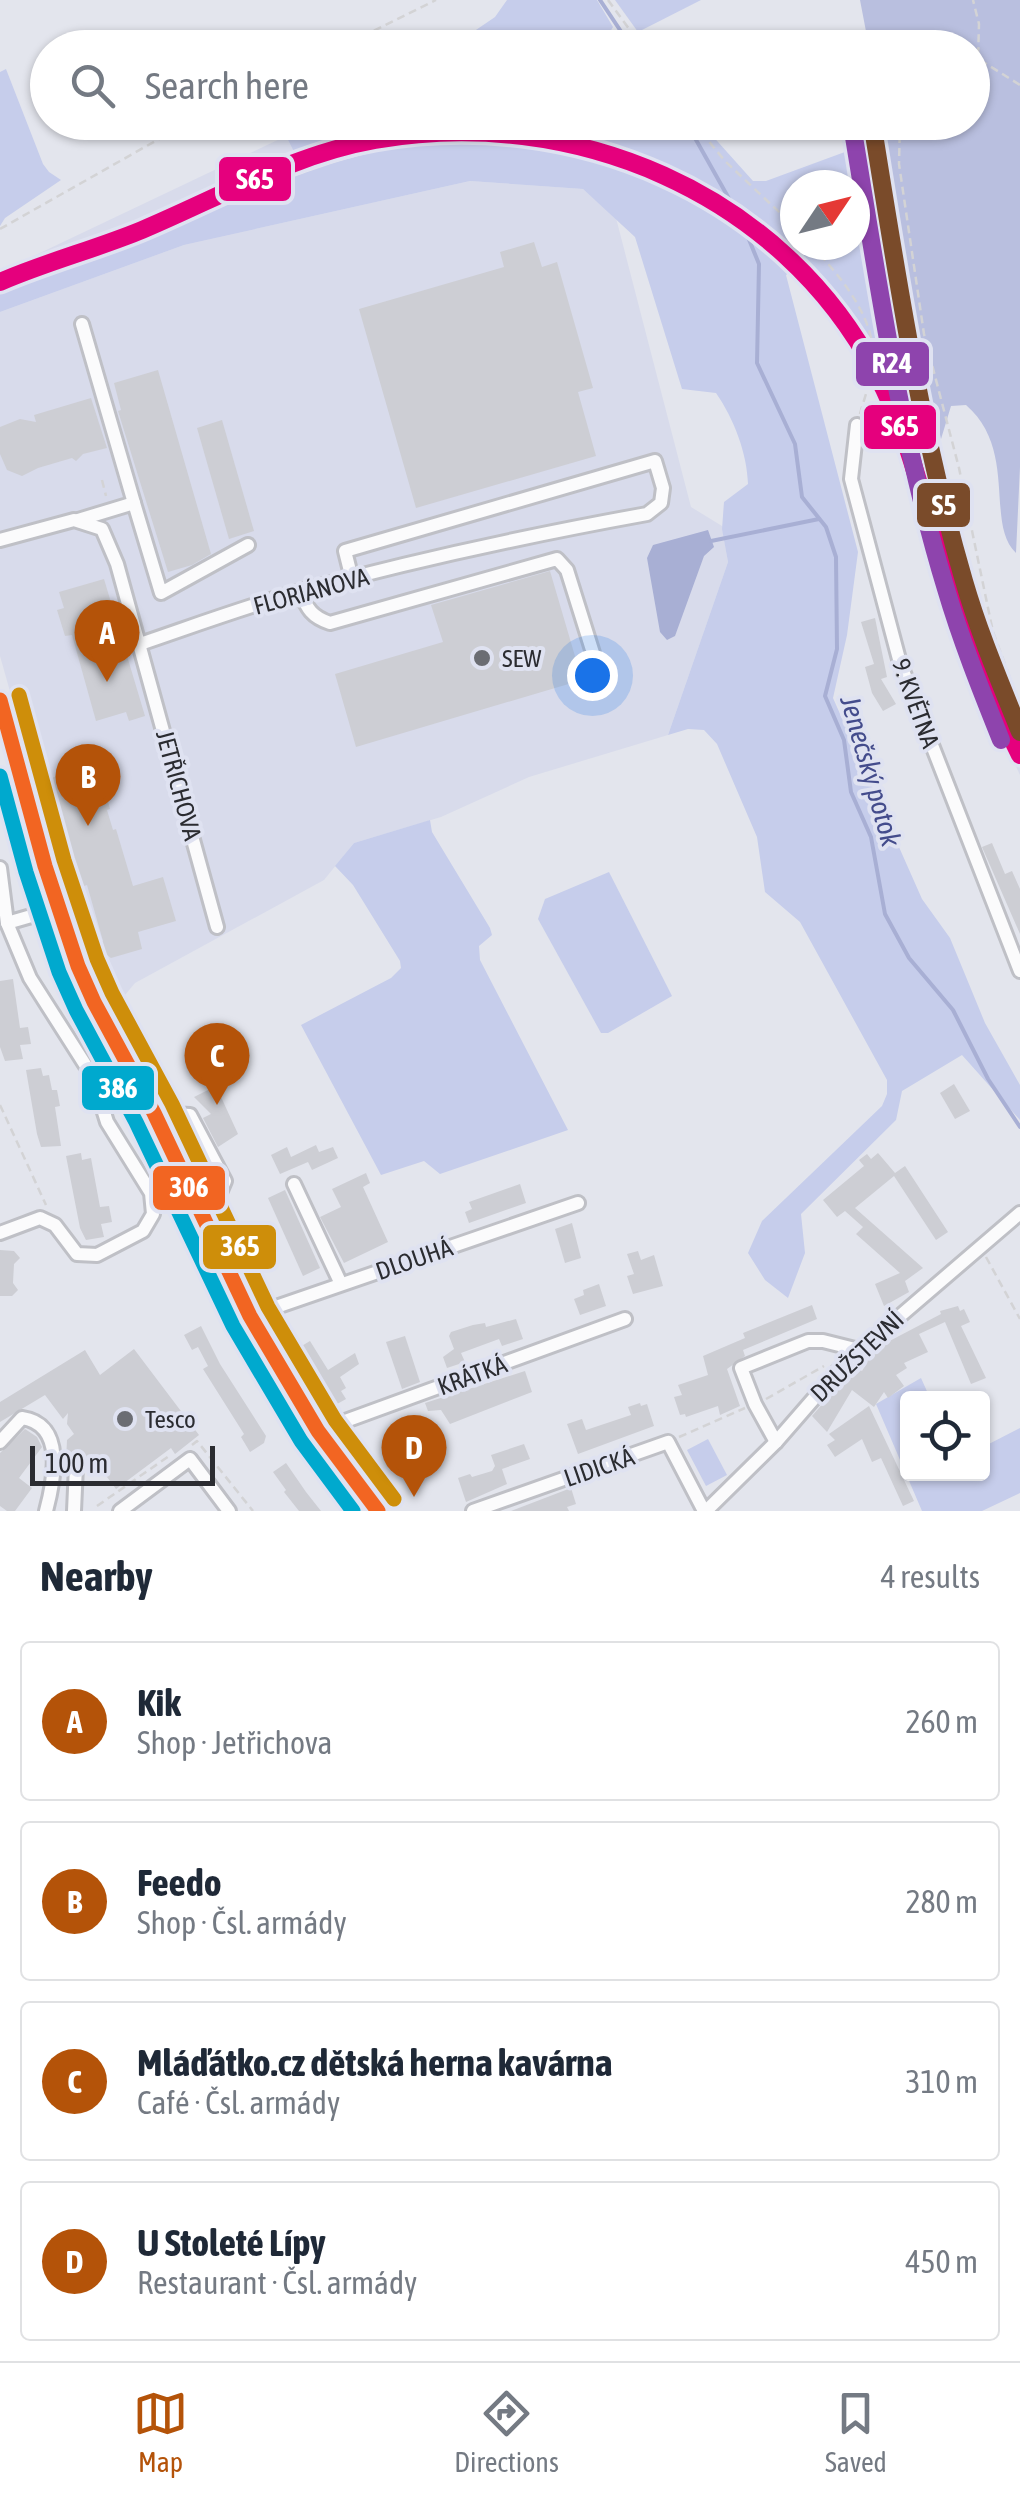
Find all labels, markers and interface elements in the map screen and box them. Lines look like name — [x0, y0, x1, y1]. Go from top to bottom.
search box — [30, 30, 990, 140]
icon: search — [65, 58, 120, 113]
text: Search here — [145, 64, 309, 107]
line badge: S65 — [217, 155, 293, 203]
text: S65 — [236, 163, 274, 195]
north arrow — [780, 170, 870, 260]
line badge: R24 — [854, 340, 931, 388]
text: R24 — [872, 347, 912, 379]
line badge: S65 — [862, 403, 938, 451]
text: S65 — [881, 410, 919, 442]
line badge: S5 — [915, 481, 972, 529]
text: S5 — [932, 489, 956, 521]
street label: FLORIÁNOVA — [250, 562, 372, 620]
pin: A — [74, 600, 140, 682]
place label: SEW — [502, 644, 542, 672]
marker: SEW — [471, 647, 493, 669]
your location — [567, 650, 618, 701]
street label: 9. KVĚTNA — [887, 655, 945, 752]
water label: Jenečský potok — [834, 691, 908, 851]
street label: JETŘICHOVA — [151, 727, 207, 844]
pin: B — [56, 744, 120, 826]
pin: C — [184, 1022, 250, 1105]
line badge: 386 — [80, 1064, 156, 1112]
text: 386 — [98, 1072, 138, 1104]
line badge: 306 — [151, 1164, 227, 1212]
text: 306 — [169, 1171, 209, 1203]
line badge: 365 — [201, 1223, 278, 1271]
text: 365 — [220, 1230, 260, 1262]
street label: DLOUHÁ — [372, 1233, 457, 1285]
street label: DRUŽSTEVNÍ — [805, 1305, 909, 1407]
street label: KRÁTKÁ — [434, 1349, 511, 1400]
map controls — [900, 1391, 990, 1481]
button: locate — [900, 1391, 990, 1481]
place label: Tesco — [145, 1405, 196, 1433]
marker: Tesco — [114, 1408, 136, 1430]
pin: D — [382, 1414, 446, 1497]
scale bar — [30, 1441, 215, 1486]
street label: LIDICKÁ — [560, 1442, 638, 1492]
text: 100 m — [45, 1447, 108, 1479]
text: Nearby — [40, 1552, 153, 1600]
text: 4 results — [881, 1558, 980, 1595]
text: Kik — [137, 1681, 181, 1724]
text: A — [67, 1703, 82, 1740]
text: 260 m — [905, 1703, 978, 1740]
text: Shop · Jetřichova — [137, 1724, 332, 1761]
text: Feedo — [137, 1861, 222, 1904]
text: B — [67, 1883, 82, 1920]
text: 280 m — [905, 1883, 978, 1920]
text: Shop · Čsl. armády — [137, 1904, 347, 1941]
text: Mláďátko.cz dětská herna kavárna — [137, 2041, 612, 2084]
text: C — [67, 2063, 82, 2100]
text: 310 m — [905, 2063, 978, 2100]
text: Café · Čsl. armády — [137, 2084, 340, 2121]
text: U Stoleté Lípy — [137, 2221, 326, 2264]
text: D — [66, 2243, 83, 2280]
text: 450 m — [905, 2243, 978, 2280]
text: Restaurant · Čsl. armády — [137, 2264, 417, 2301]
tab: Map — [133, 2386, 188, 2478]
tab: Directions — [454, 2386, 559, 2478]
tab: Saved — [825, 2386, 887, 2478]

